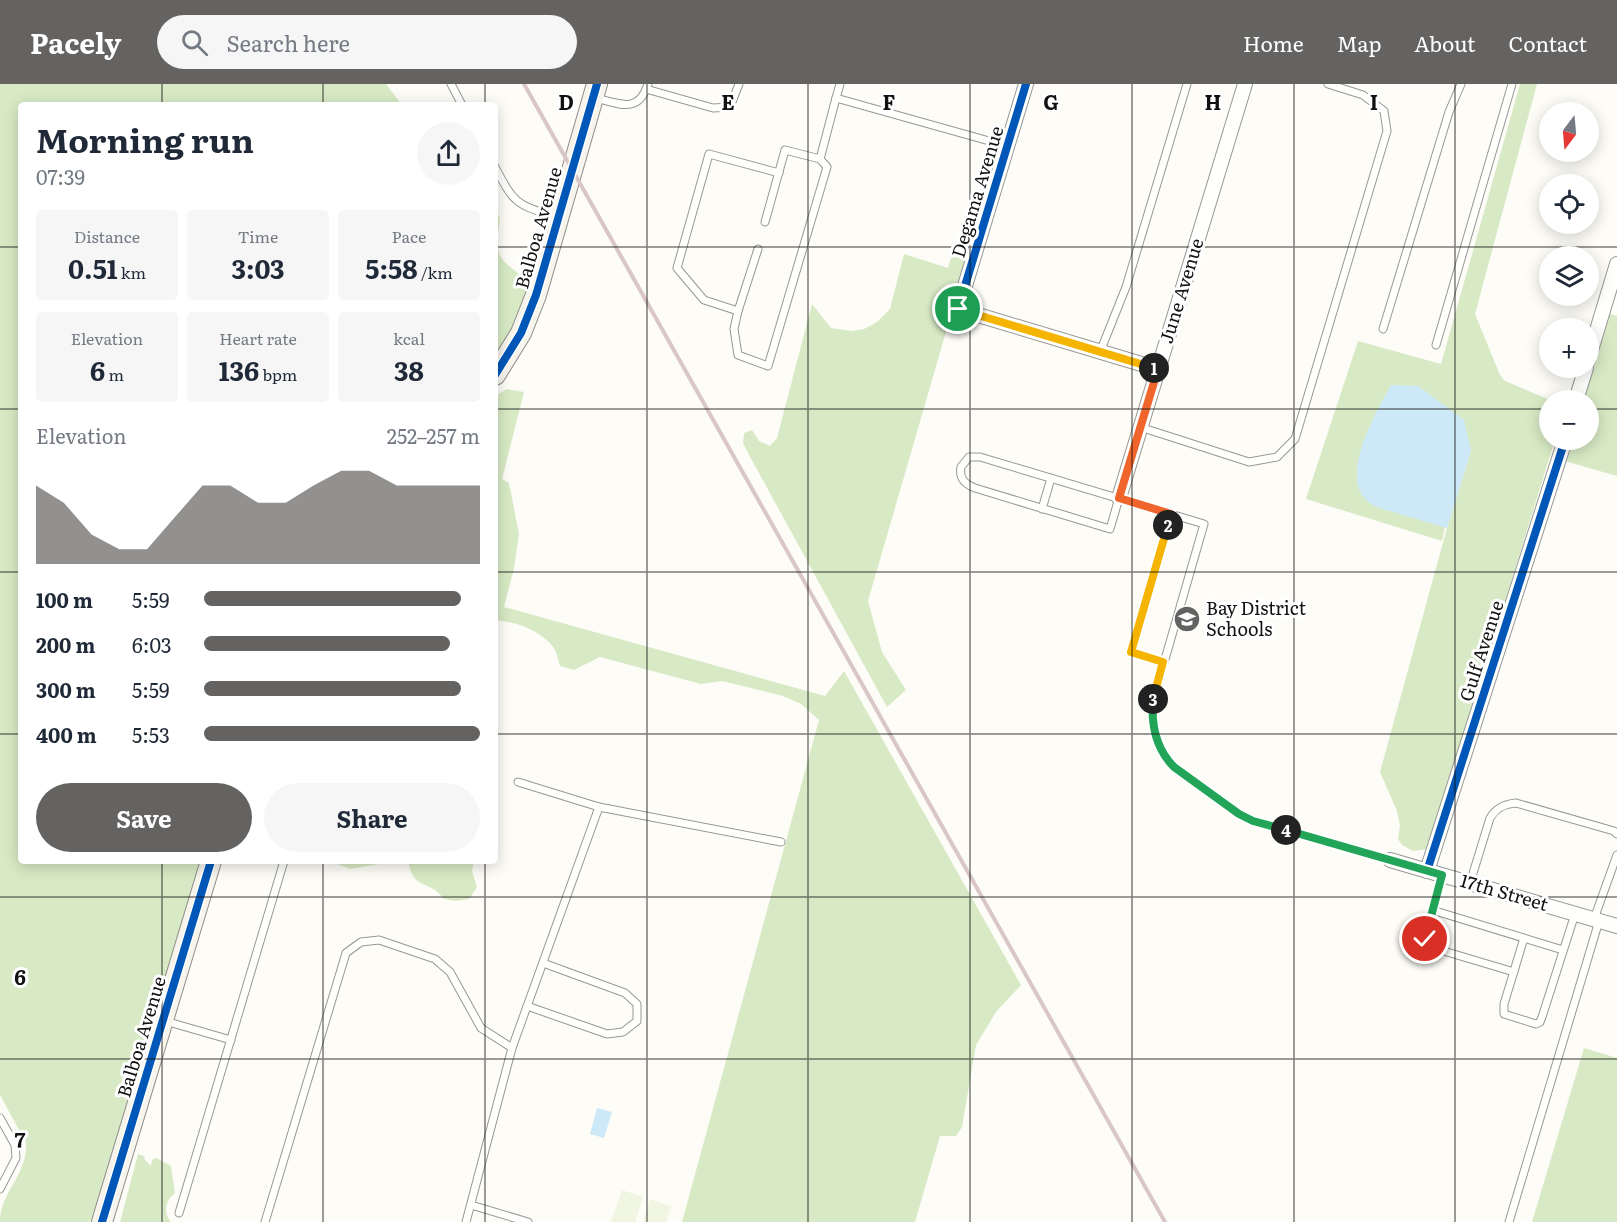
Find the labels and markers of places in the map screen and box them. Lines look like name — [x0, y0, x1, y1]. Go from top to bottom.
pin — [932, 283, 983, 334]
pin: 1 — [1139, 353, 1169, 383]
pin: 2 — [1153, 510, 1183, 540]
place label: Bay District Schools — [1206, 594, 1307, 642]
school or university icon: Bay District Schools — [1172, 604, 1202, 634]
pin: 3 — [1138, 684, 1168, 714]
pin: 4 — [1271, 815, 1301, 845]
pin — [1399, 913, 1450, 964]

